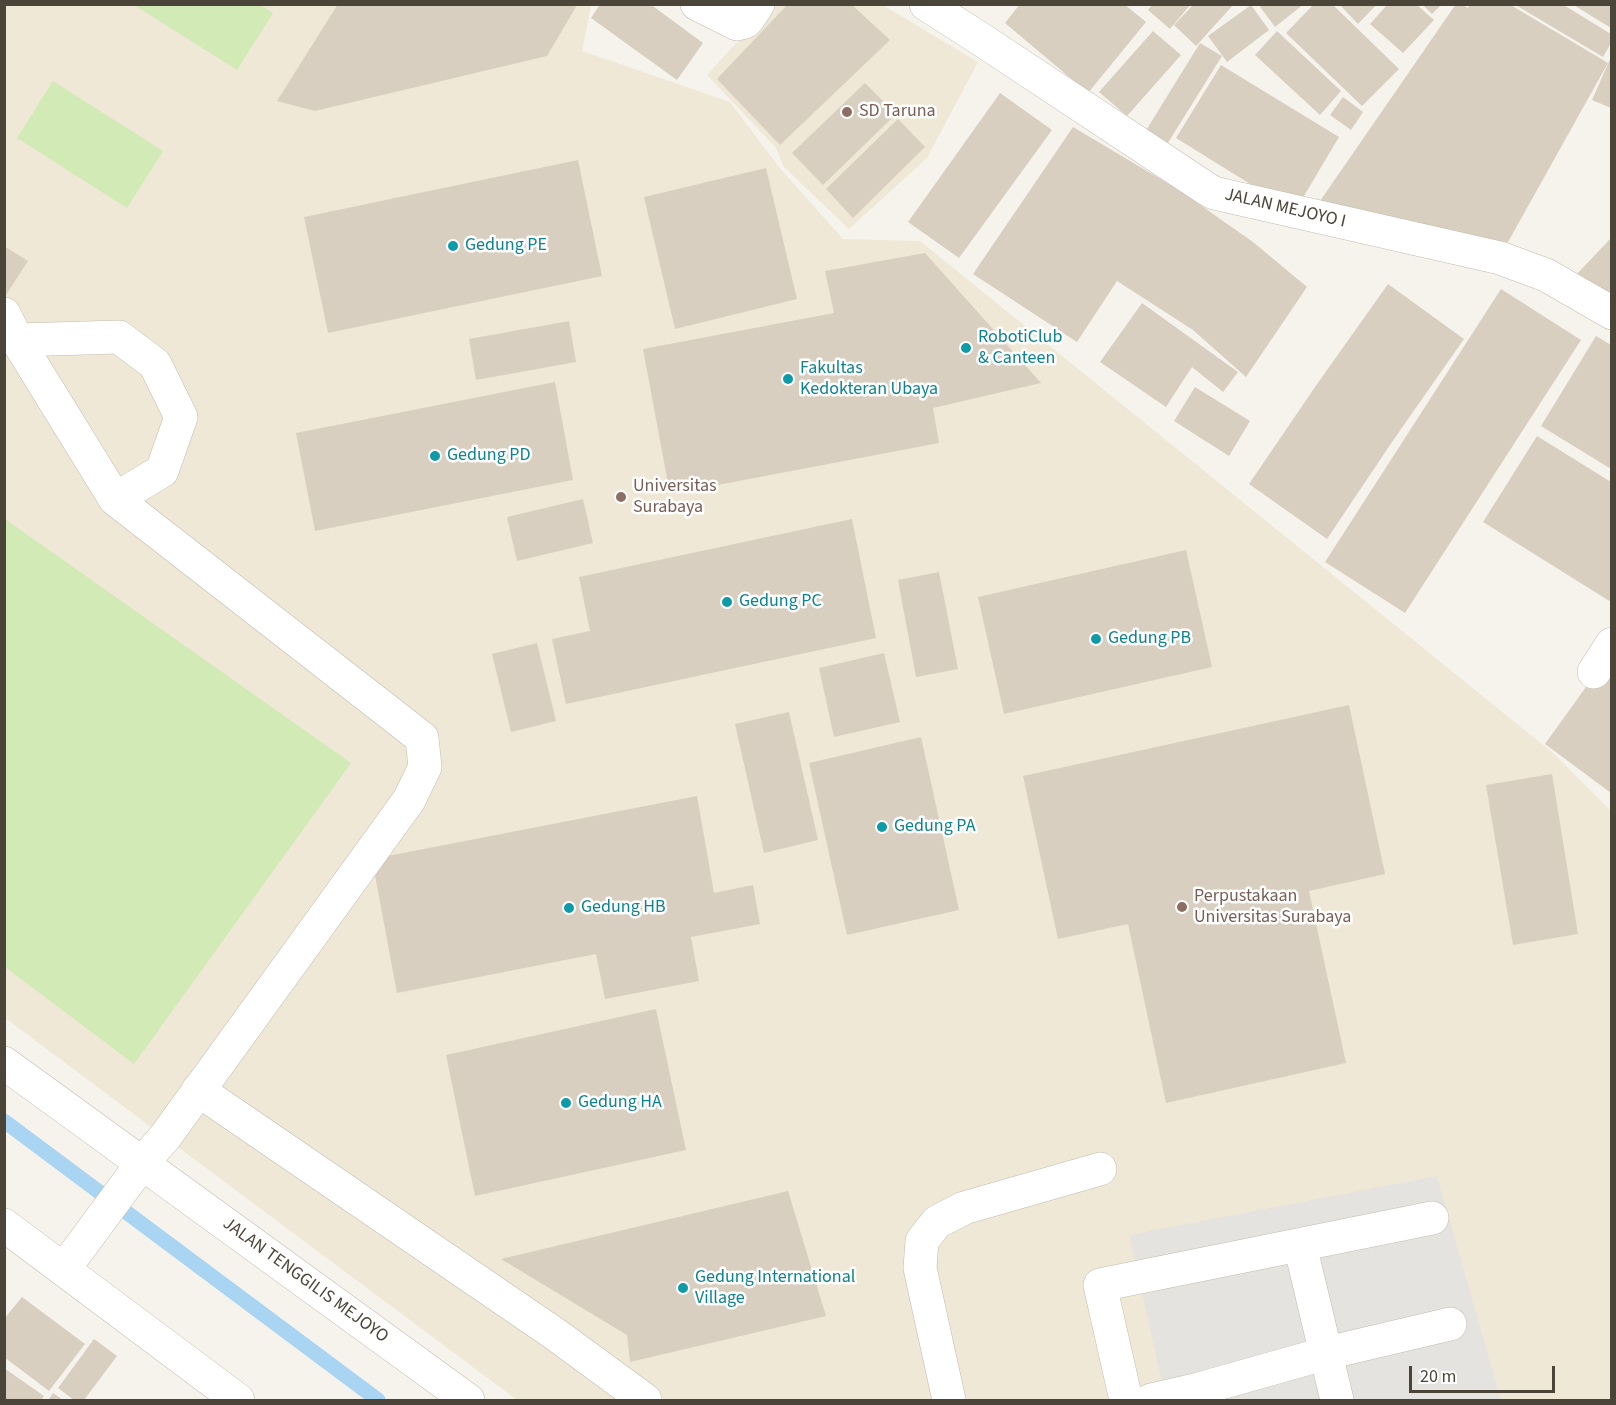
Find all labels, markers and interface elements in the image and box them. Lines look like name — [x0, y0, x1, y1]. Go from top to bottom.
place label: SD Taruna — [859, 101, 936, 123]
marker: SD Taruna — [840, 105, 854, 119]
street label: JALAN MEJOYO I — [1222, 185, 1348, 233]
place label: Gedung PE — [465, 235, 547, 257]
marker: Gedung PE — [446, 239, 460, 253]
place label: RobotiClub & Canteen — [978, 327, 1062, 370]
marker: RobotiClub & Canteen — [959, 341, 973, 355]
place label: Fakultas Kedokteran Ubaya — [800, 358, 938, 400]
marker: Fakultas Kedokteran Ubaya — [781, 372, 795, 386]
place label: Gedung PD — [447, 445, 531, 467]
marker: Gedung PD — [428, 449, 442, 463]
place label: Universitas Surabaya — [633, 476, 717, 518]
marker: Universitas Surabaya — [614, 490, 628, 504]
place label: Gedung PC — [739, 591, 822, 613]
marker: Gedung PC — [720, 595, 734, 609]
place label: Gedung PB — [1108, 628, 1191, 650]
marker: Gedung PB — [1089, 632, 1103, 646]
place label: Gedung PA — [894, 816, 975, 838]
marker: Gedung PA — [875, 820, 889, 834]
place label: Perpustakaan Universitas Surabaya — [1194, 886, 1351, 928]
place label: Gedung HB — [581, 897, 666, 919]
marker: Perpustakaan Universitas Surabaya — [1175, 900, 1189, 914]
marker: Gedung HB — [562, 901, 576, 915]
place label: Gedung HA — [578, 1092, 662, 1114]
marker: Gedung HA — [559, 1096, 573, 1110]
street label: JALAN TENGGILIS MEJOYO — [218, 1214, 392, 1348]
place label: Gedung International Village — [695, 1267, 855, 1310]
marker: Gedung International Village — [676, 1281, 690, 1295]
scale bar — [1412, 1354, 1558, 1392]
text: 20 m — [1420, 1364, 1456, 1389]

